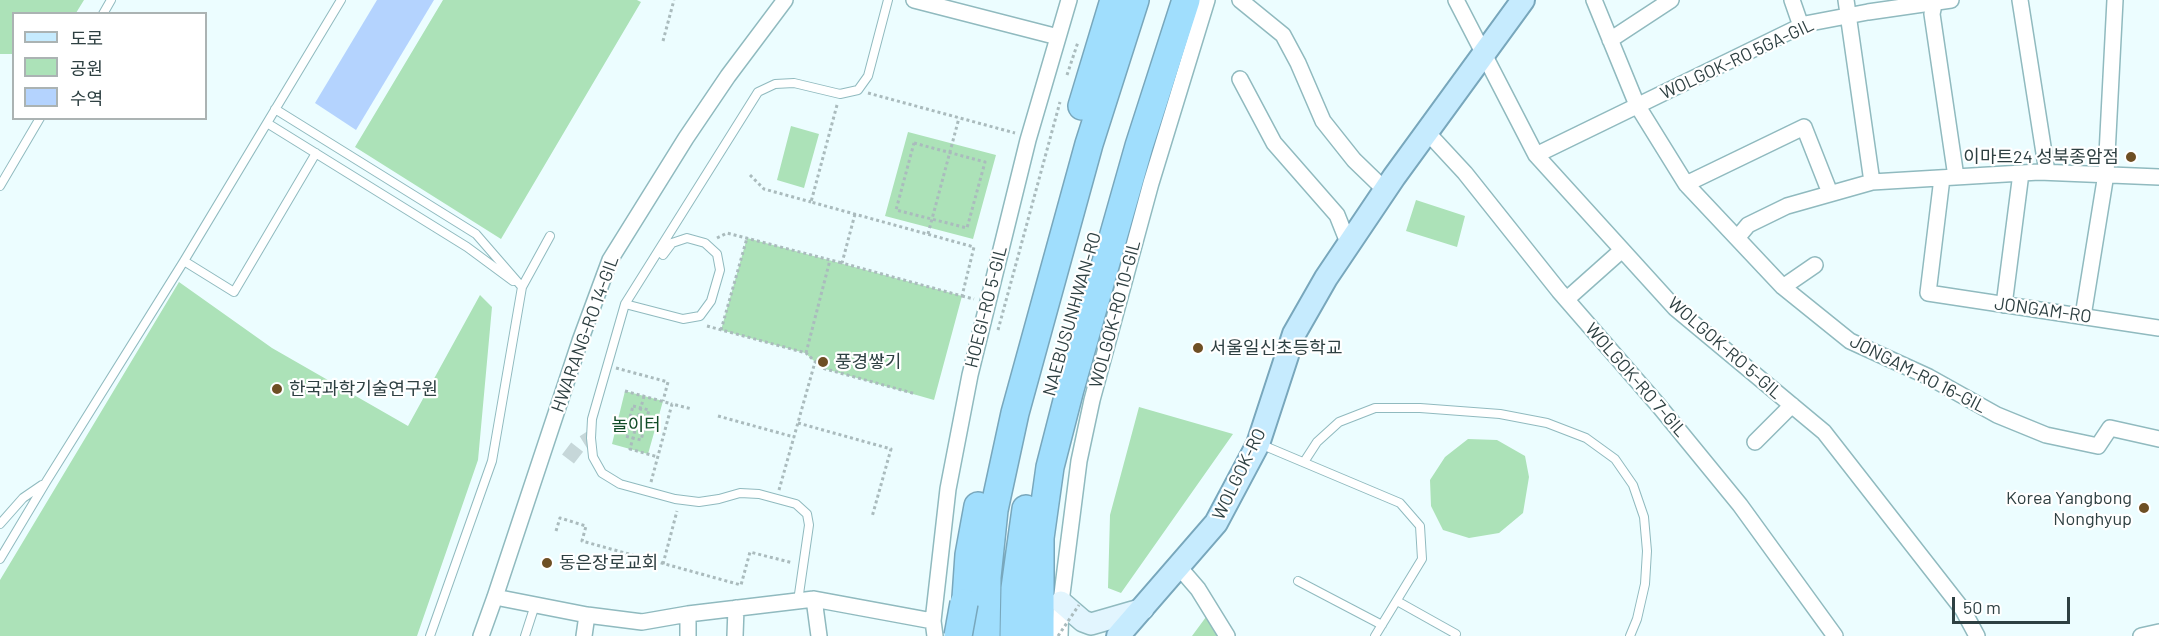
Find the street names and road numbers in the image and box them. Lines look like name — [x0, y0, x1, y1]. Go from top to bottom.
street label: WOLGOK-RO 5GA-GIL — [1657, 14, 1817, 104]
street label: NAEBUSUNHWAN-RO — [1038, 230, 1106, 398]
street label: WOLGOK-RO 10-GIL — [1085, 238, 1145, 390]
street label: HOEGI-RO 5-GIL — [960, 244, 1012, 370]
street label: HWARANG-RO 14-GIL — [547, 253, 623, 415]
street label: WOLGOK-RO 5-GIL — [1663, 292, 1787, 404]
street label: JONGAM-RO — [1993, 293, 2093, 327]
street label: WOLGOK-RO 7-GIL — [1581, 319, 1691, 441]
street label: JONGAM-RO 16-GIL — [1846, 330, 1990, 418]
street label: WOLGOK-RO — [1208, 425, 1270, 523]

